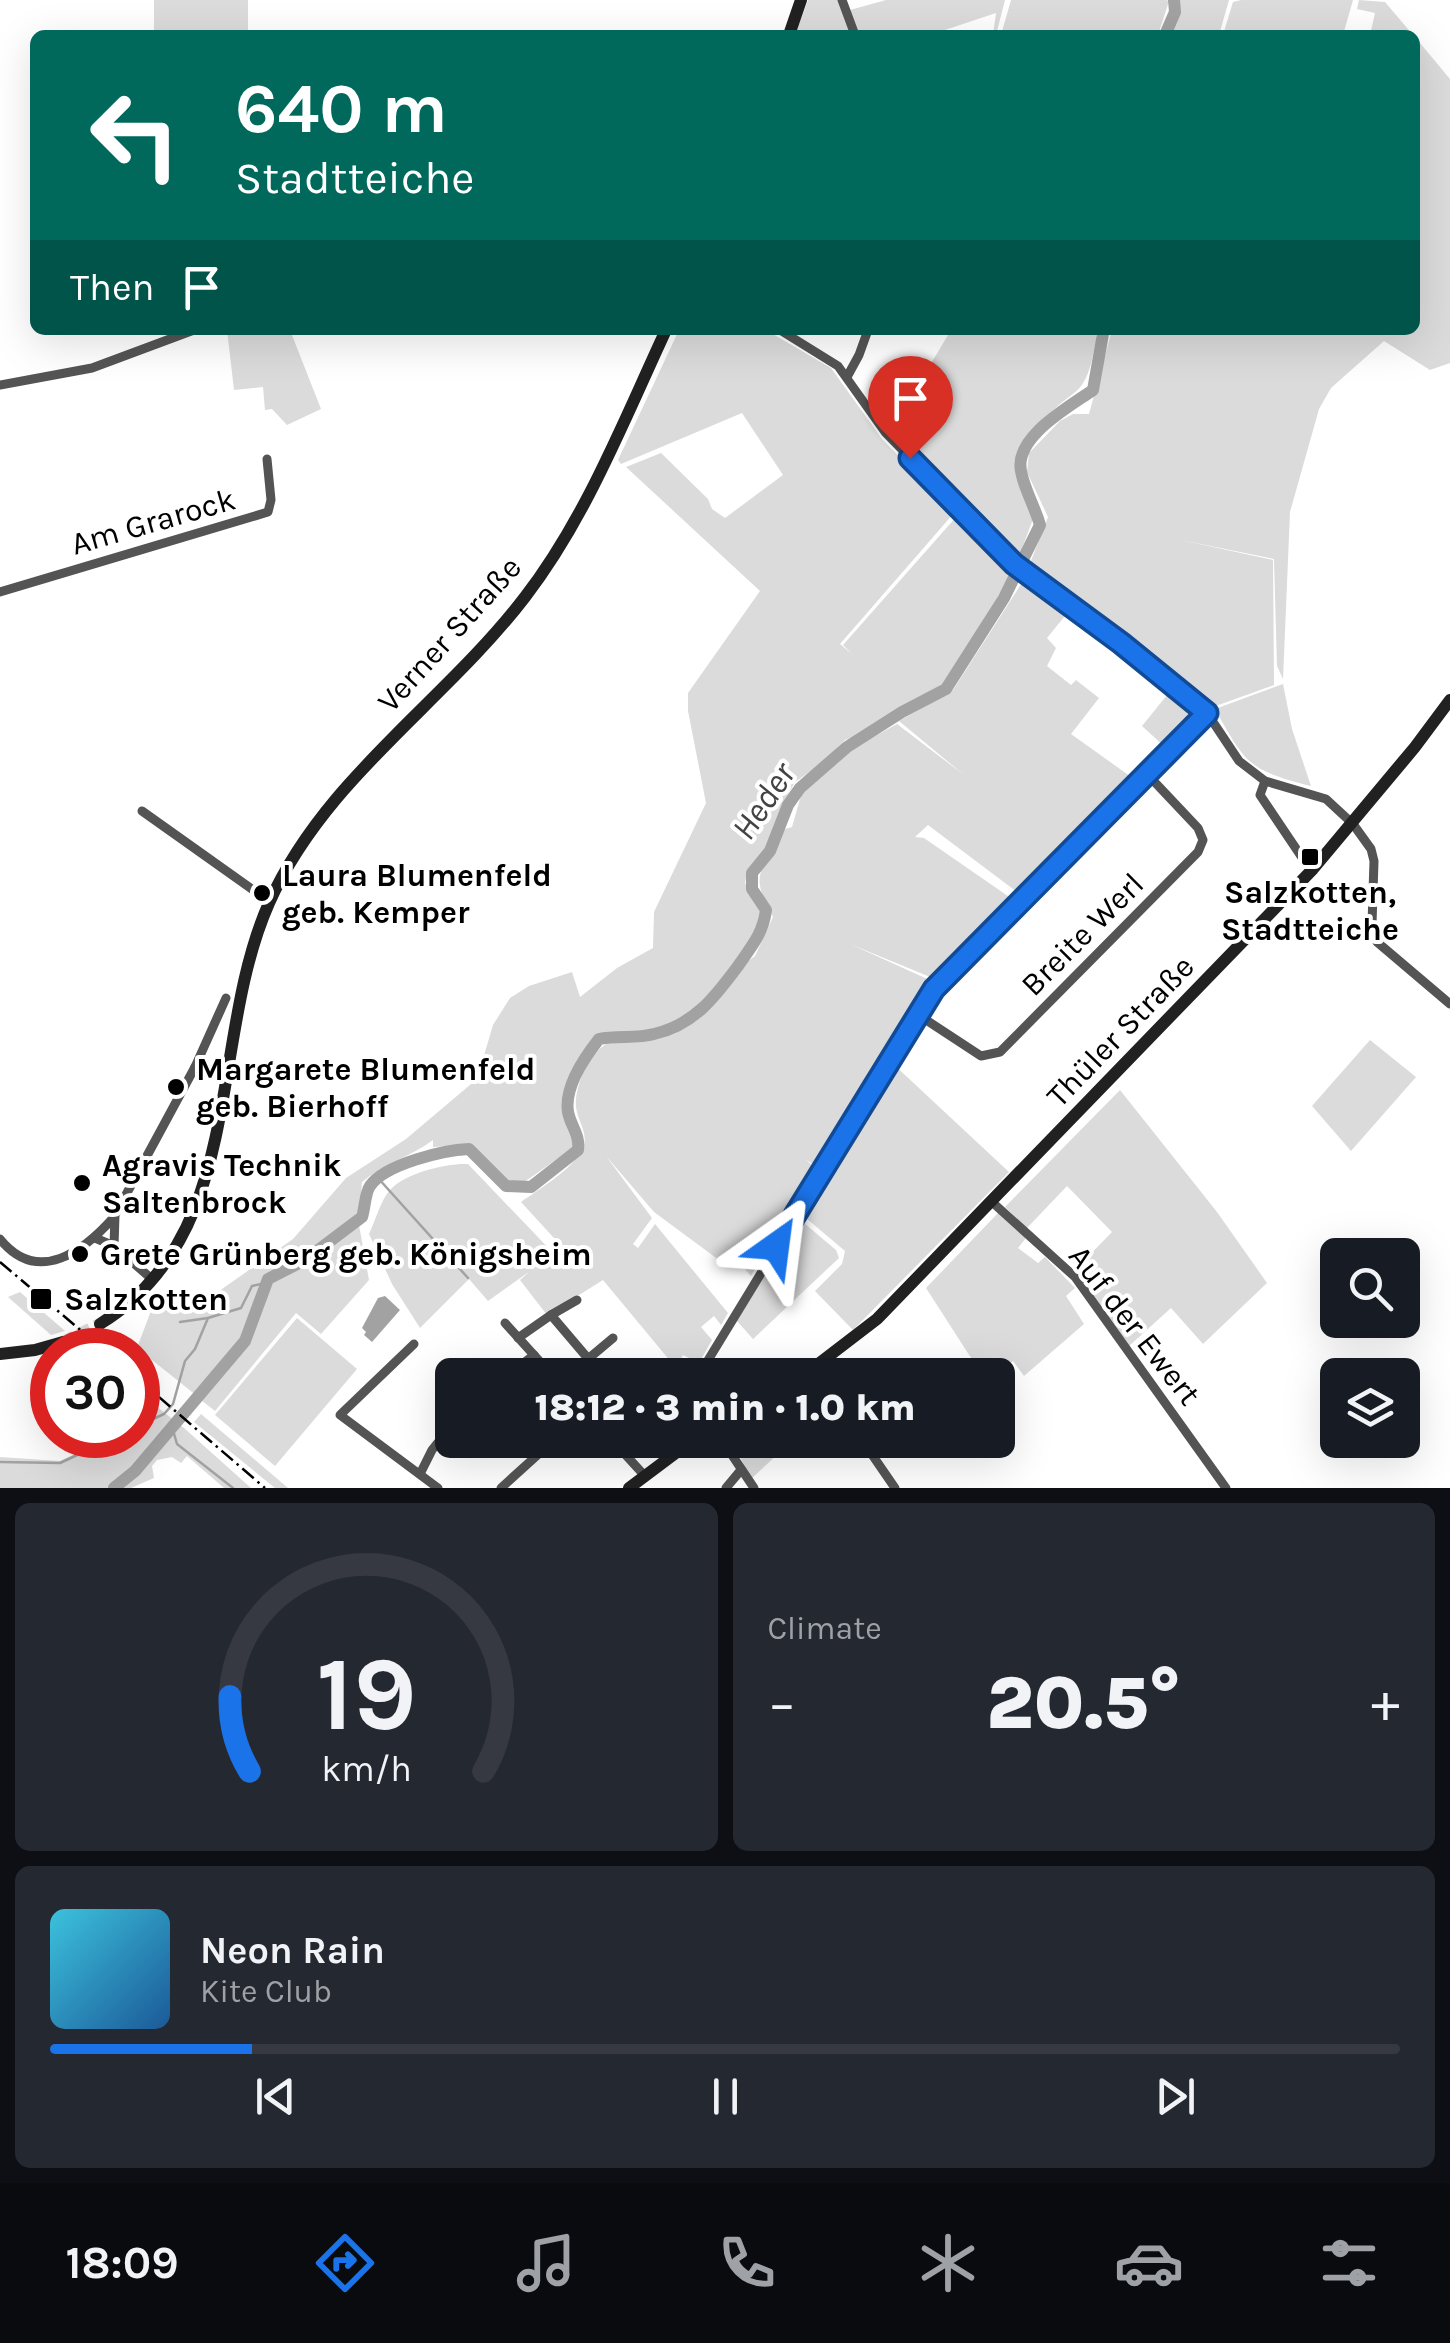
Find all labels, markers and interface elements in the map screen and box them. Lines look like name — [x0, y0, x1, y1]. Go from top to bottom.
text: 640 m — [235, 68, 448, 150]
icon: left — [70, 70, 200, 200]
text: Stadtteiche — [235, 152, 474, 204]
icon: arrive — [174, 260, 229, 315]
text: Then — [70, 265, 154, 310]
pin — [868, 356, 953, 459]
icon: arrive — [883, 371, 938, 426]
street label: Am Grarock — [67, 480, 240, 563]
street label: Verner Straße — [370, 549, 529, 720]
water label: Heder — [723, 754, 805, 848]
marker: Salzkotten, Stadtteiche — [1299, 846, 1321, 868]
place label: Laura Blumenfeld geb. Kemper — [282, 857, 552, 931]
street label: Breite Werl — [1013, 865, 1151, 1003]
place label: Salzkotten, Stadtteiche — [1221, 874, 1399, 948]
marker: Laura Blumenfeld geb. Kemper — [251, 882, 273, 904]
street label: Thüler Straße — [1039, 948, 1202, 1115]
place label: Margarete Blumenfeld geb. Bierhoff — [196, 1051, 535, 1125]
marker: Margarete Blumenfeld geb. Bierhoff — [165, 1076, 187, 1098]
place label: Agravis Technik Saltenbrock — [102, 1147, 342, 1221]
marker: Agravis Technik Saltenbrock — [71, 1172, 93, 1194]
position arrow — [724, 1194, 828, 1298]
place label: Grete Grünberg geb. Königsheim — [100, 1236, 592, 1273]
street label: Auf der Ewert — [1061, 1238, 1208, 1412]
map controls — [1320, 1238, 1420, 1458]
button: search — [1320, 1238, 1420, 1338]
marker: Grete Grünberg geb. Königsheim — [69, 1243, 91, 1265]
place label: Salzkotten — [64, 1281, 228, 1318]
marker: Salzkotten — [28, 1286, 54, 1312]
speed limit sign: 30 — [30, 1328, 160, 1458]
button: layers — [1320, 1358, 1420, 1458]
text: 18:12 · 3 min · 1.0 km — [534, 1385, 916, 1430]
text: Climate — [768, 1610, 882, 1647]
text: 19 — [316, 1634, 417, 1755]
text: 20.5° — [986, 1659, 1181, 1747]
text: − — [768, 1671, 796, 1735]
text: + — [1371, 1671, 1400, 1735]
text: km/h — [321, 1748, 412, 1790]
text: Neon Rain — [200, 1928, 385, 1973]
text: Kite Club — [200, 1973, 332, 2010]
icon: previous — [248, 2069, 303, 2124]
icon: pause — [698, 2069, 753, 2124]
icon: next — [1148, 2069, 1203, 2124]
icon: directions — [310, 2228, 380, 2298]
icon: music — [511, 2228, 581, 2298]
icon: phone — [712, 2228, 782, 2298]
icon: climate — [913, 2228, 983, 2298]
icon: car — [1114, 2228, 1184, 2298]
icon: filters — [1314, 2228, 1384, 2298]
text: 18:09 — [65, 2237, 179, 2289]

